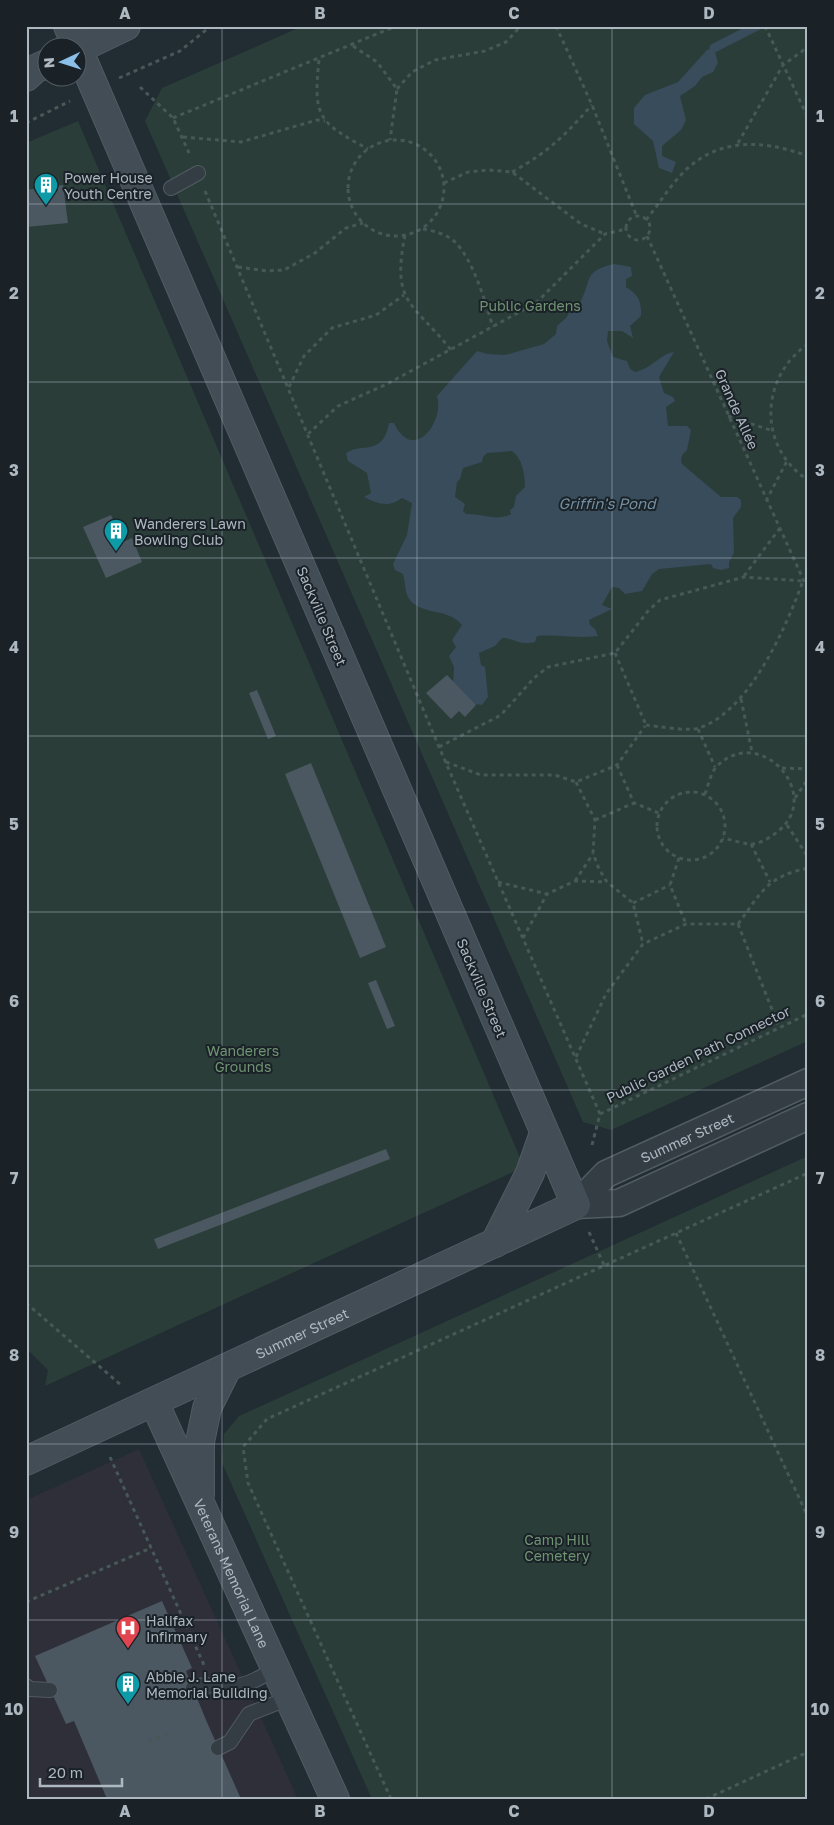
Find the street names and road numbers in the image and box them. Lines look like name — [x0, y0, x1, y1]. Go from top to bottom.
street label: Grande Allée — [712, 366, 762, 452]
street label: Sackville Street — [293, 564, 351, 668]
street label: Sackville Street — [453, 936, 511, 1040]
street label: Public Garden Path Connector — [603, 1002, 793, 1106]
street label: Summer Street — [637, 1109, 736, 1166]
street label: Summer Street — [252, 1304, 351, 1362]
street label: Veterans Memorial Lane — [191, 1496, 273, 1650]

